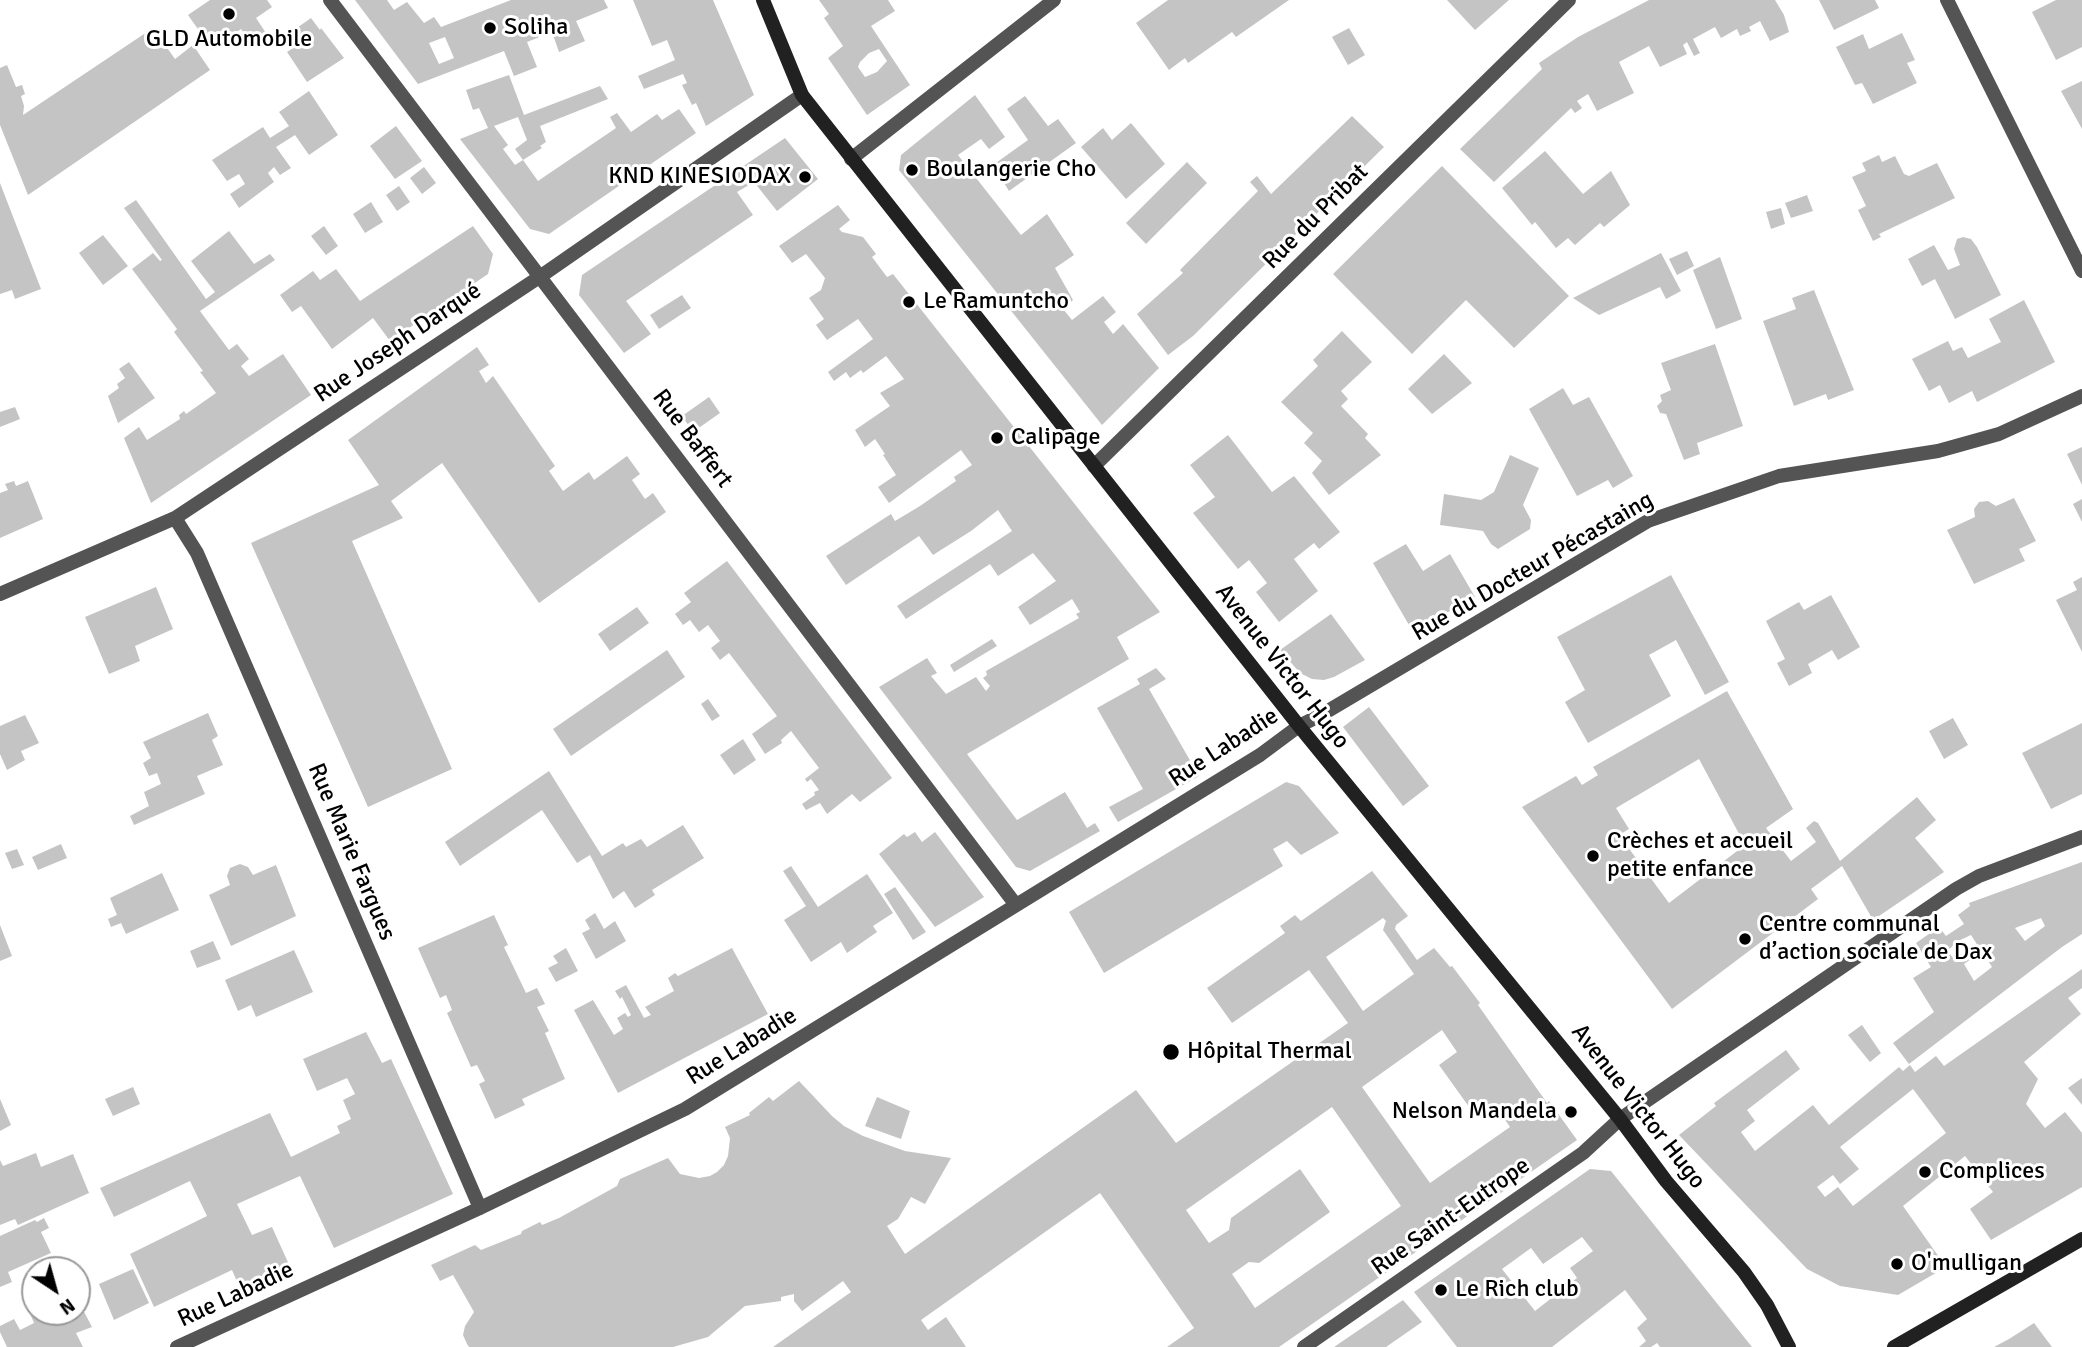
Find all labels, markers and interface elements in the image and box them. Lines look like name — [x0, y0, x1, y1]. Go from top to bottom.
marker: GLD Automobile — [221, 6, 237, 22]
place label: Soliha — [504, 14, 568, 42]
marker: Soliha — [482, 20, 498, 36]
place label: GLD Automobile — [146, 26, 312, 54]
place label: Boulangerie Cho — [926, 156, 1096, 184]
street label: Rue du Pribat — [1257, 158, 1375, 276]
marker: Boulangerie Cho — [904, 162, 920, 178]
place label: KND KINESIODAX — [608, 163, 791, 191]
marker: KND KINESIODAX — [797, 169, 813, 185]
street label: Rue Joseph Darqué — [309, 277, 487, 409]
place label: Le Ramuntcho — [923, 288, 1069, 316]
marker: Le Ramuntcho — [901, 294, 917, 310]
street label: Rue Baffert — [646, 384, 738, 494]
place label: Calipage — [1011, 424, 1100, 452]
marker: Calipage — [989, 430, 1005, 446]
street label: Rue du Docteur Pécastaing — [1407, 486, 1659, 648]
street label: Avenue Victor Hugo — [1209, 579, 1355, 755]
street label: Rue Labadie — [1164, 702, 1284, 794]
street label: Rue Marie Fargues — [301, 759, 401, 945]
place label: Crèches et accueil petite enfance — [1607, 828, 1793, 884]
marker: Crèches et accueil petite enfance — [1585, 848, 1601, 864]
place label: Centre communal d’action sociale de Dax — [1759, 911, 1992, 967]
marker: Centre communal d’action sociale de Dax — [1737, 931, 1753, 947]
street label: Rue Labadie — [682, 1002, 802, 1092]
street label: Avenue Victor Hugo — [1565, 1019, 1711, 1195]
place label: Hôpital Thermal — [1187, 1038, 1352, 1066]
marker: Hôpital Thermal — [1161, 1042, 1181, 1062]
place label: Nelson Mandela — [1392, 1098, 1557, 1126]
marker: Nelson Mandela — [1563, 1104, 1579, 1120]
street label: Rue Saint-Eutrope — [1366, 1152, 1536, 1282]
place label: Complices — [1939, 1158, 2045, 1186]
marker: Complices — [1917, 1164, 1933, 1180]
place label: O'mulligan — [1911, 1250, 2022, 1278]
north arrow — [21, 1256, 91, 1326]
street label: Rue Labadie — [173, 1256, 299, 1334]
marker: O'mulligan — [1889, 1256, 1905, 1272]
place label: Le Rich club — [1455, 1276, 1579, 1304]
marker: Le Rich club — [1433, 1282, 1449, 1298]
text: N — [55, 1293, 80, 1320]

